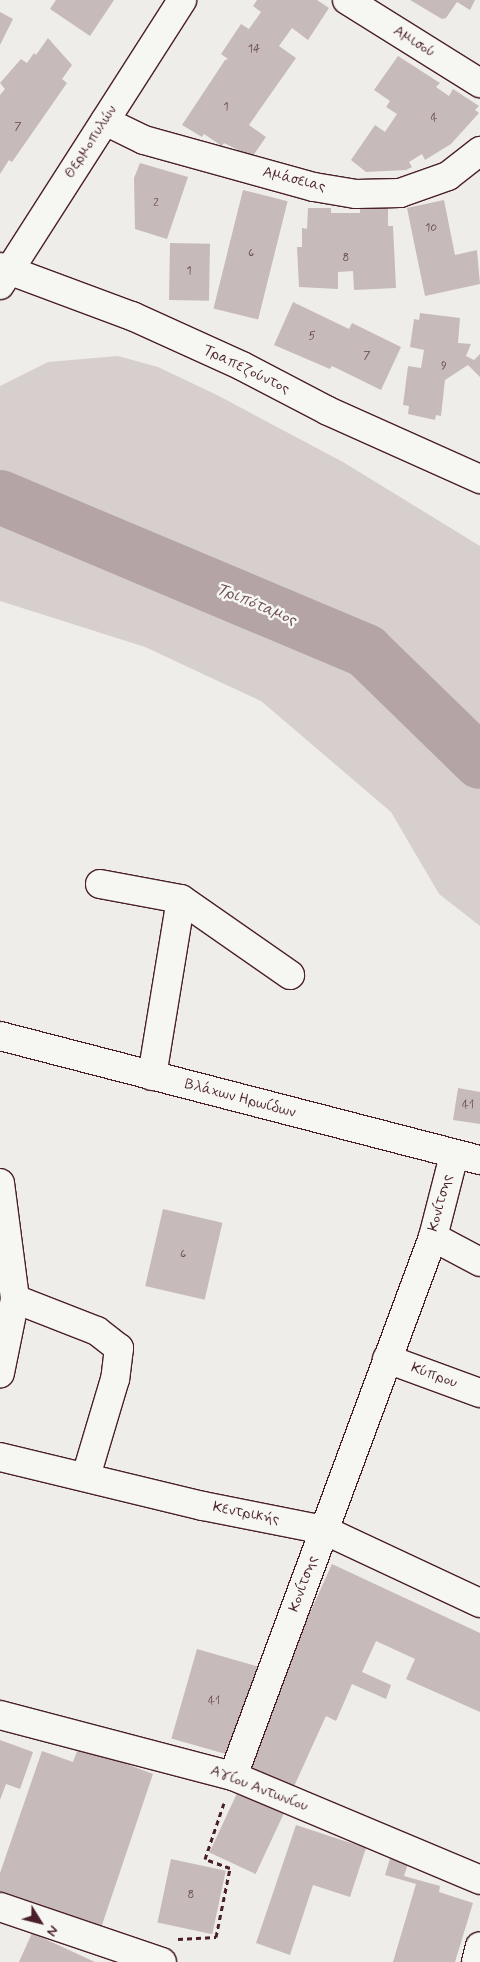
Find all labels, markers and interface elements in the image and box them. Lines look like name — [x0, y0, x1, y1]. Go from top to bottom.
street label: Αμισού — [390, 22, 438, 62]
house number: 14 — [248, 43, 260, 57]
house number: 1 — [223, 101, 229, 115]
street label: Θερμοπυλών — [61, 102, 121, 182]
house number: 4 — [431, 112, 437, 126]
house number: 7 — [14, 121, 22, 135]
street label: Αμάσειας — [261, 163, 327, 197]
house number: 2 — [153, 197, 159, 211]
house number: 10 — [425, 222, 437, 236]
house number: 6 — [248, 247, 254, 261]
house number: 8 — [343, 252, 349, 266]
house number: 1 — [186, 265, 192, 279]
house number: 5 — [308, 330, 316, 344]
street label: Τραπεζούντος — [200, 341, 292, 399]
house number: 7 — [363, 350, 371, 364]
house number: 9 — [441, 360, 447, 374]
water label: Τριπόταμος — [213, 580, 299, 630]
street label: Βλάχων Ηρωίδων — [183, 1076, 297, 1122]
house number: 41 — [462, 1099, 474, 1113]
street label: Κονίτσης — [425, 1172, 457, 1234]
house number: 6 — [180, 1248, 186, 1262]
street label: Κύπρου — [408, 1359, 460, 1393]
street label: Κεντρικής — [211, 1499, 281, 1529]
street label: Κονίτσης — [286, 1553, 322, 1615]
house number: 41 — [208, 1695, 220, 1709]
street label: Αγίου Αντωνίου — [208, 1762, 310, 1816]
house number: 8 — [188, 1889, 194, 1903]
north arrow — [15, 1897, 65, 1947]
text: N — [42, 1922, 62, 1940]

